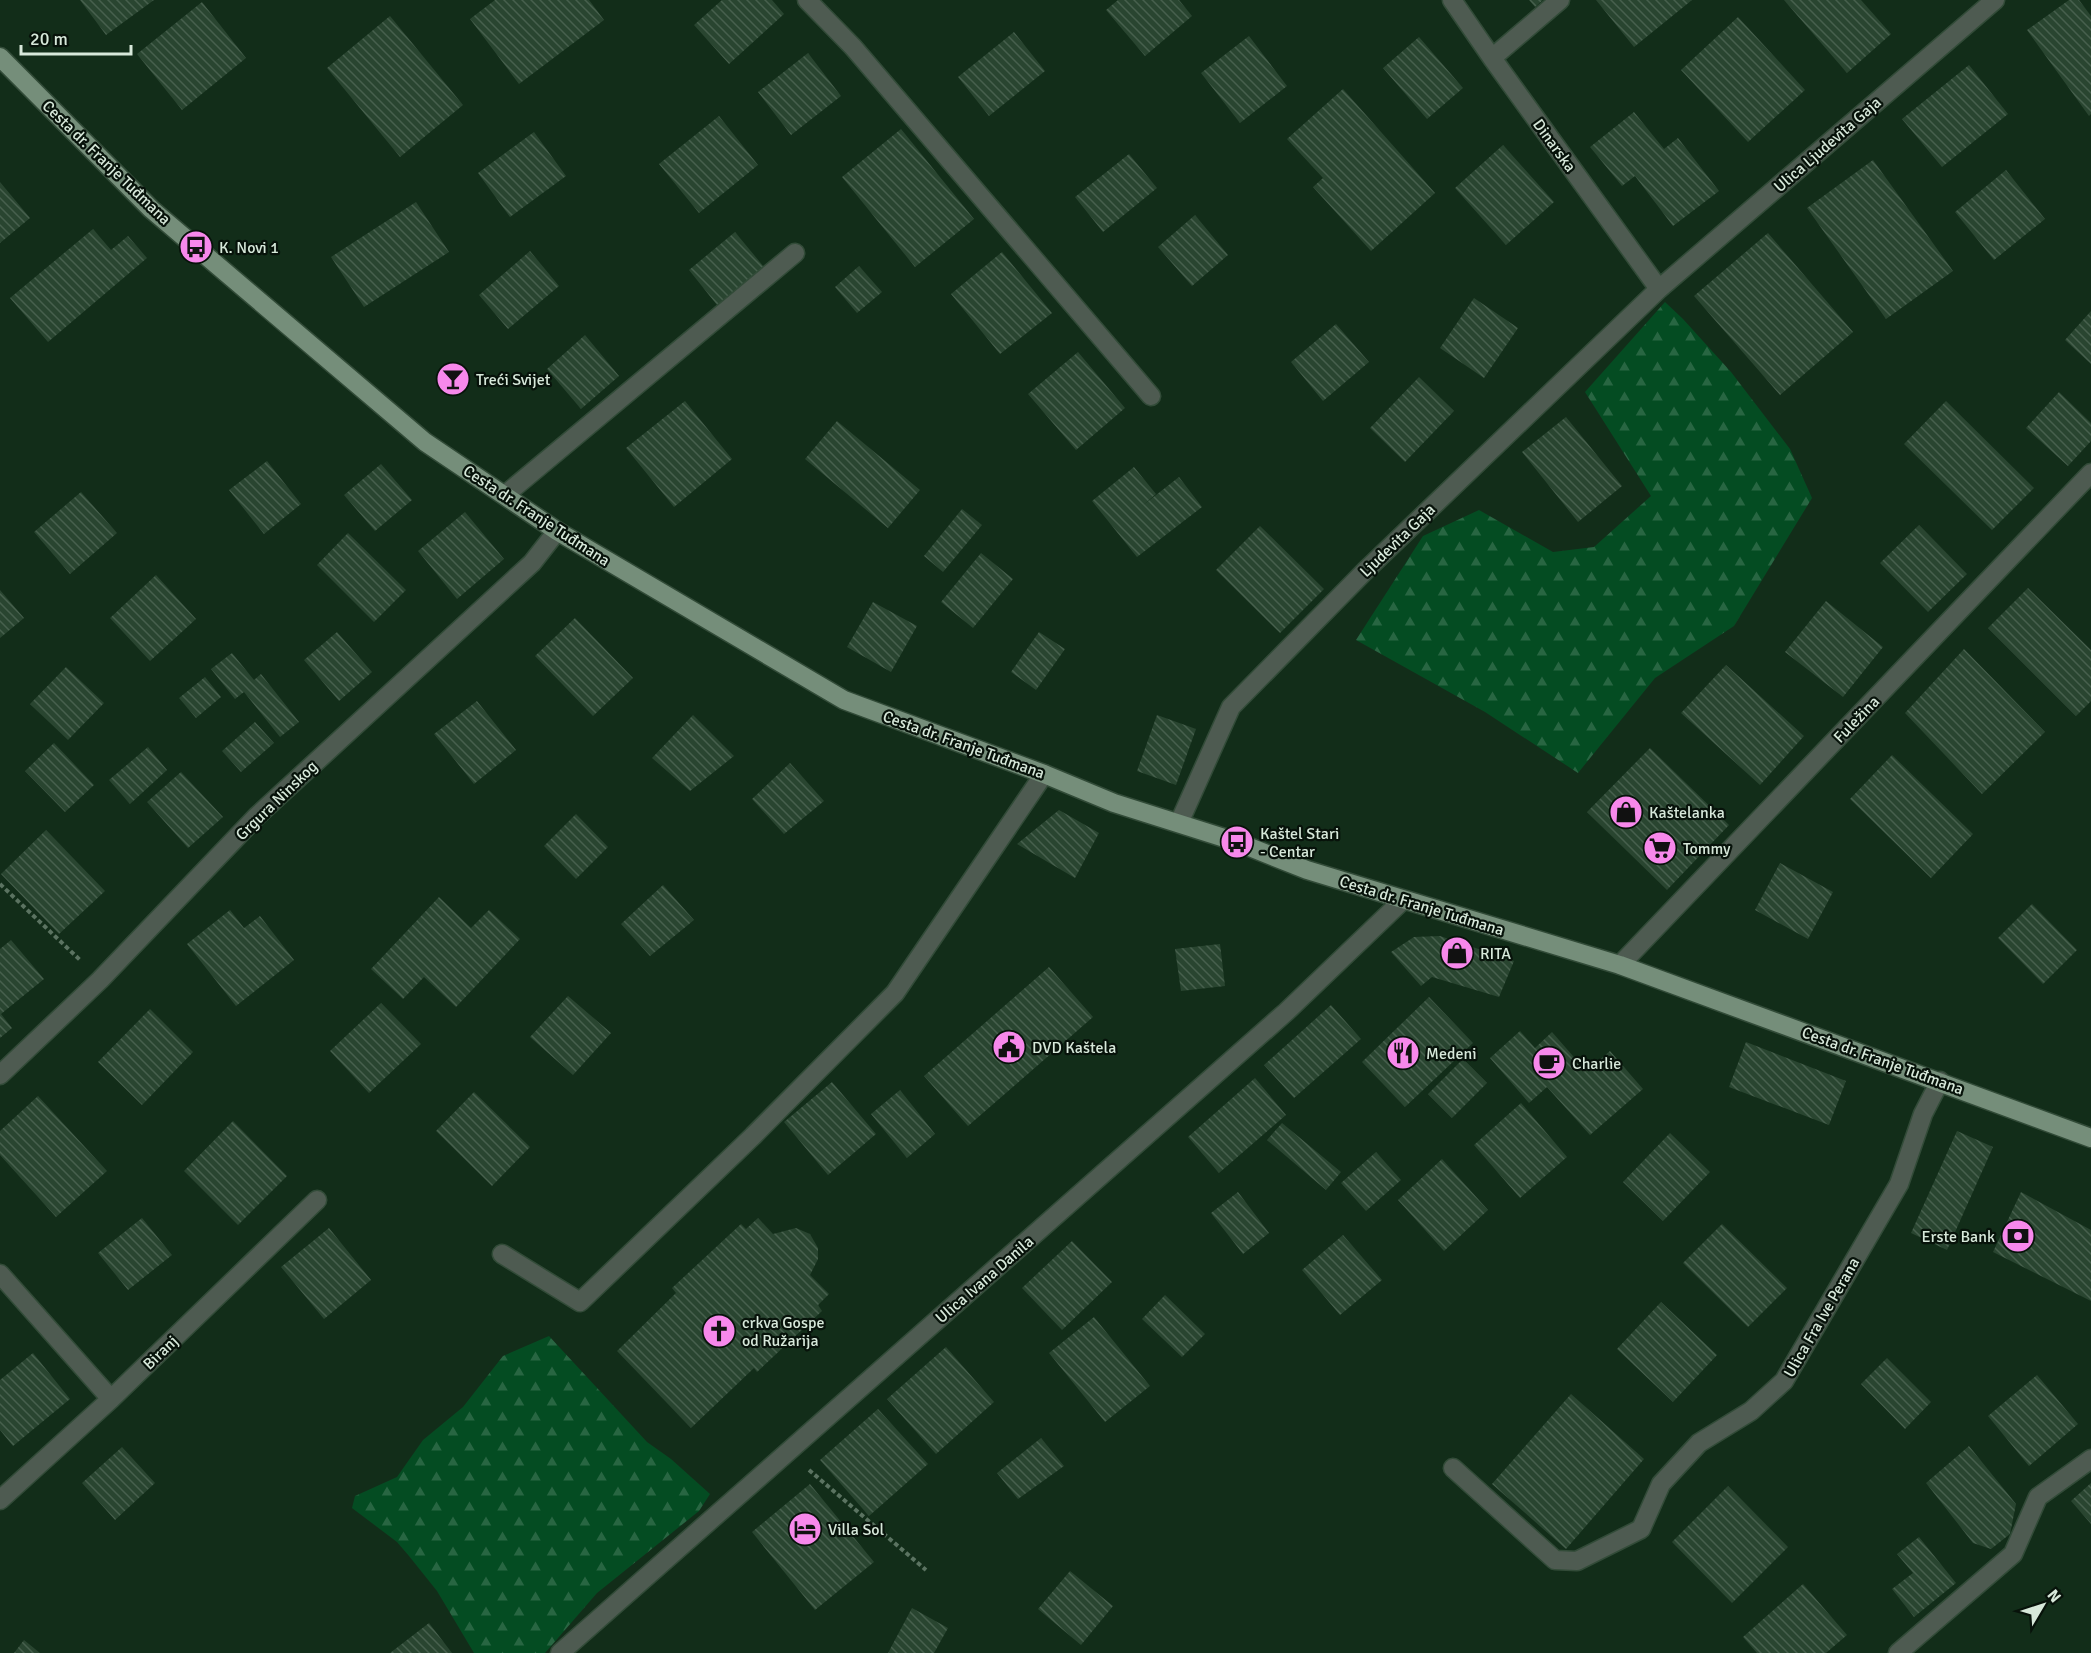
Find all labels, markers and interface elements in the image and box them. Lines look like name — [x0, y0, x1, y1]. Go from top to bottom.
scale bar — [21, 18, 130, 56]
text: 20 m — [30, 28, 68, 50]
street label: Ulica Ljudevita Gaja — [1770, 93, 1886, 197]
street label: Cesta dr. Franje Tuđmana — [38, 96, 175, 229]
street label: Dinarska — [1528, 115, 1580, 176]
bus stop icon: K. Novi 1 — [178, 229, 214, 265]
place label: K. Novi 1 — [219, 238, 279, 258]
bar icon: Treći Svijet — [435, 361, 471, 397]
place label: Treći Svijet — [476, 370, 551, 390]
street label: Cesta dr. Franje Tuđmana — [459, 461, 614, 571]
street label: Ljudevita Gaja — [1356, 500, 1440, 582]
street label: Fuležina — [1830, 692, 1884, 747]
street label: Cesta dr. Franje Tuđmana — [880, 706, 1047, 784]
street label: Grgura Ninskog — [232, 757, 322, 845]
shop icon: Kaštelanka — [1608, 794, 1644, 830]
place label: Kaštelanka — [1649, 803, 1725, 823]
bus stop icon: Kaštel Stari - Centar — [1219, 824, 1255, 860]
place label: Kaštel Stari - Centar — [1260, 824, 1339, 862]
supermarket icon: Tommy — [1642, 830, 1678, 866]
place label: Tommy — [1683, 839, 1731, 859]
street label: Cesta dr. Franje Tuđmana — [1337, 871, 1506, 941]
shop icon: RITA — [1439, 935, 1475, 971]
place label: RITA — [1480, 944, 1511, 964]
street label: Cesta dr. Franje Tuđmana — [1799, 1022, 1966, 1100]
public building icon: DVD Kaštela — [991, 1029, 1027, 1065]
restaurant icon: Medeni — [1385, 1035, 1421, 1071]
place label: DVD Kaštela — [1032, 1038, 1116, 1058]
place label: Medeni — [1426, 1044, 1476, 1064]
cafe icon: Charlie — [1531, 1045, 1567, 1081]
place label: Charlie — [1572, 1054, 1621, 1074]
bank icon: Erste Bank — [2000, 1218, 2036, 1254]
place label: Erste Bank — [1922, 1227, 1995, 1247]
street label: Ulica Ivana Danila — [931, 1232, 1038, 1328]
street label: Ulica Fra Ive Perana — [1779, 1254, 1864, 1381]
church icon: crkva Gospe od Ružarija — [701, 1313, 737, 1349]
place label: crkva Gospe od Ružarija — [742, 1313, 824, 1351]
street label: Biranj — [139, 1331, 182, 1374]
hotel icon: Villa Sol — [787, 1511, 823, 1547]
place label: Villa Sol — [828, 1520, 885, 1540]
north arrow — [2013, 1575, 2073, 1635]
text: N — [2043, 1586, 2065, 1607]

